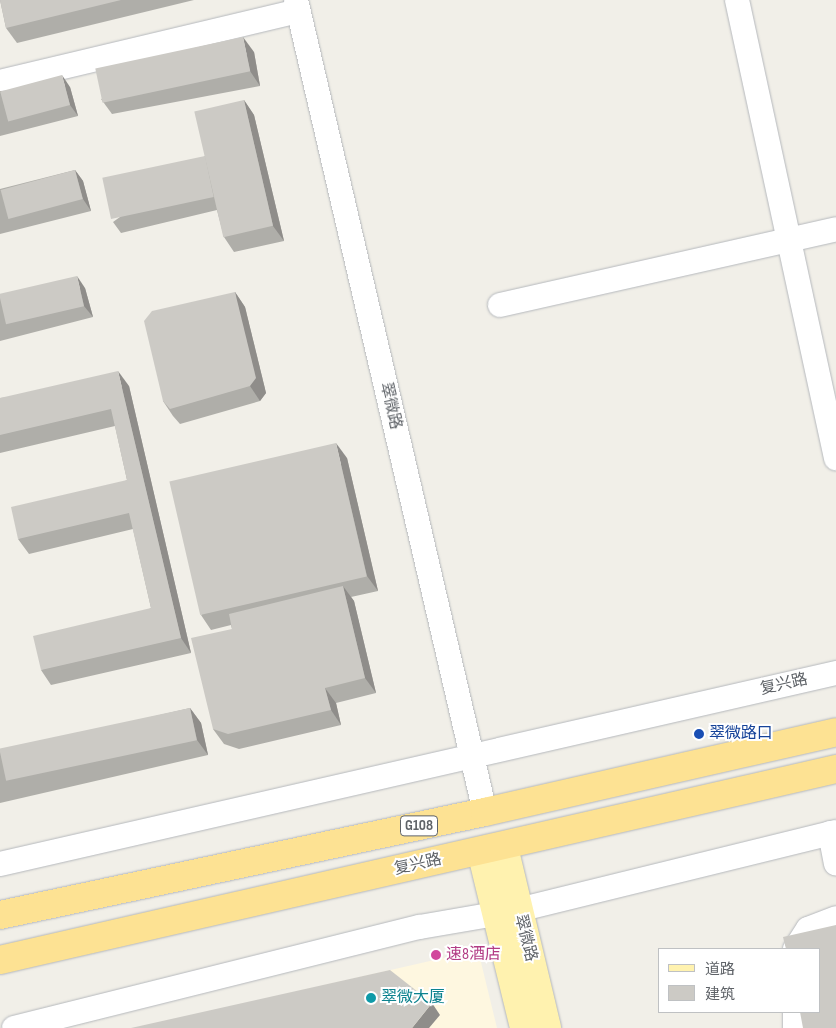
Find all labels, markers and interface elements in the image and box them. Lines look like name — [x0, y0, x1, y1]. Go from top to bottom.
street label: 翠微路 — [375, 380, 405, 432]
street label: 复兴路 — [758, 670, 810, 700]
place label: 翠微路口 — [709, 724, 773, 744]
marker: 翠微路口 — [693, 728, 705, 740]
road number: G108 — [399, 814, 439, 838]
street label: 复兴路 — [392, 850, 444, 880]
street label: 翠微路 — [510, 912, 540, 964]
place label: 速8酒店 — [446, 945, 501, 965]
legend — [658, 948, 821, 1013]
marker: 速8酒店 — [430, 949, 442, 961]
text: 道路 — [705, 960, 735, 979]
text: 建筑 — [705, 985, 735, 1004]
place label: 翠微大厦 — [381, 988, 445, 1008]
marker: 翠微大厦 — [365, 992, 377, 1004]

